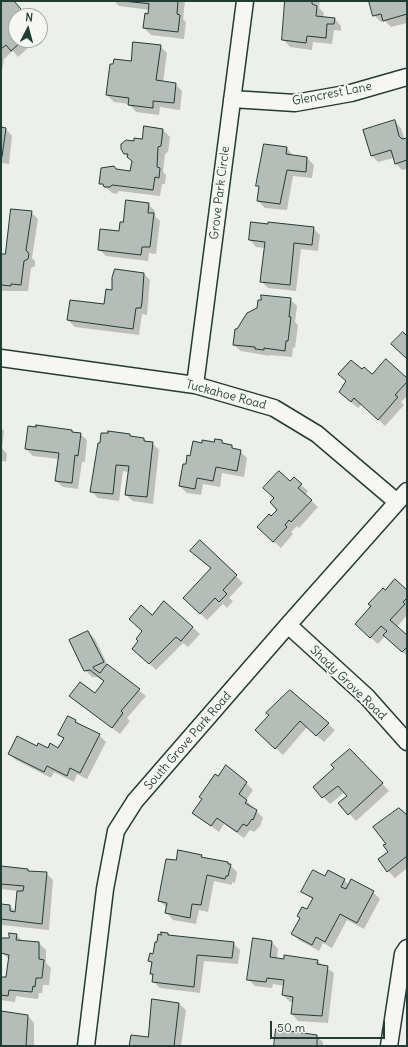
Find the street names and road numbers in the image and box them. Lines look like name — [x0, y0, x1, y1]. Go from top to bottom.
street label: Glencrest Lane — [291, 79, 373, 109]
street label: Grove Park Circle — [207, 146, 233, 240]
street label: Tuckahoe Road — [184, 377, 268, 413]
street label: Shady Grove Road — [307, 643, 389, 723]
street label: South Grove Park Road — [141, 689, 235, 793]

